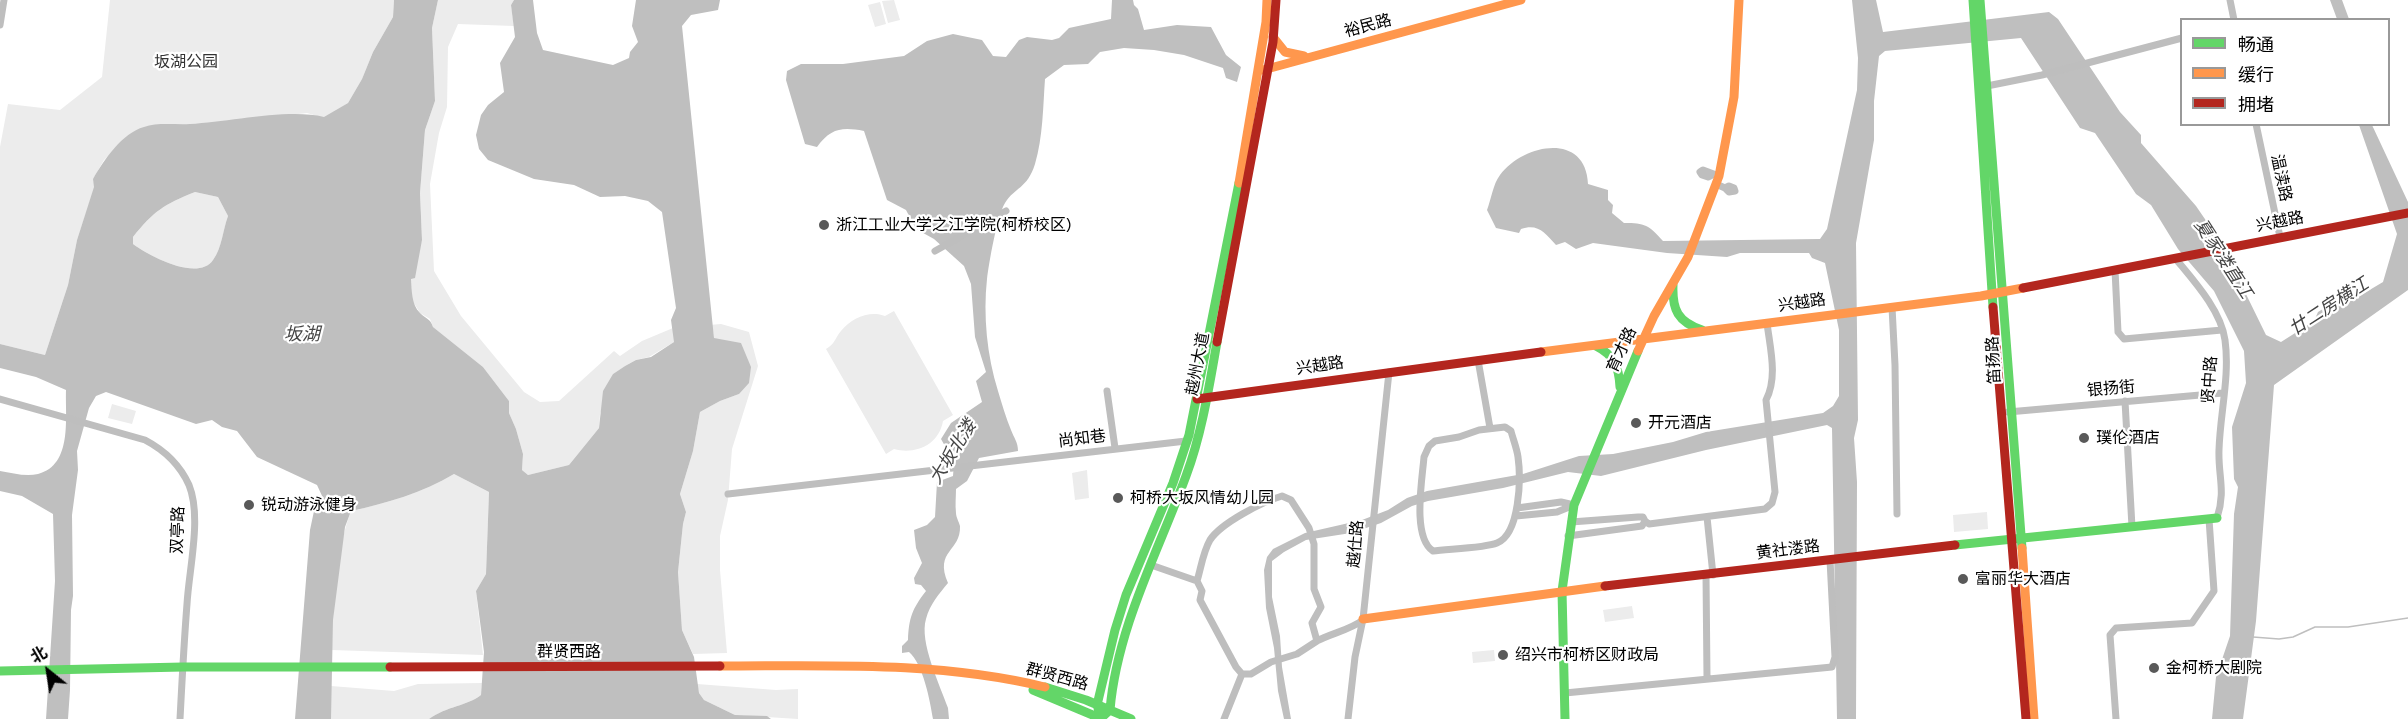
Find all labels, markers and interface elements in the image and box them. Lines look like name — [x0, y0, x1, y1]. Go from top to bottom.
street label: 裕民路 — [1342, 11, 1394, 41]
legend — [2180, 18, 2390, 126]
text: 畅通 — [2238, 34, 2274, 56]
park label: 坂湖公园 — [154, 52, 218, 72]
text: 缓行 — [2238, 64, 2274, 86]
text: 拥堵 — [2238, 94, 2274, 116]
street label: 温渎路 — [2267, 153, 2295, 203]
street label: 兴越路 — [2255, 208, 2305, 236]
place label: 浙江工业大学之江学院(柯桥校区) — [836, 215, 1071, 235]
water label: 夏家溇直江 — [2189, 215, 2257, 303]
marker: 浙江工业大学之江学院(柯桥校区) — [817, 218, 831, 232]
water label: 廿二房横江 — [2285, 273, 2373, 341]
street label: 兴越路 — [1777, 290, 1827, 316]
water label: 坂湖 — [284, 324, 320, 346]
street label: 育才路 — [1603, 324, 1641, 376]
street label: 越州大道 — [1182, 331, 1214, 397]
street label: 笛扬路 — [1983, 336, 2005, 384]
street label: 兴越路 — [1295, 353, 1345, 379]
street label: 贤中路 — [2199, 355, 2221, 405]
street label: 银扬街 — [2086, 377, 2136, 401]
place label: 开元酒店 — [1648, 413, 1712, 433]
water label: 大坂北溇 — [925, 416, 981, 488]
marker: 开元酒店 — [1629, 416, 1643, 430]
street label: 尚知巷 — [1057, 427, 1107, 451]
place label: 璞伦酒店 — [2096, 428, 2160, 448]
marker: 璞伦酒店 — [2077, 431, 2091, 445]
place label: 柯桥大坂风情幼儿园 — [1130, 488, 1274, 508]
marker: 柯桥大坂风情幼儿园 — [1111, 491, 1125, 505]
place label: 锐动游泳健身 — [261, 495, 357, 515]
marker: 锐动游泳健身 — [242, 498, 256, 512]
street label: 双亭路 — [168, 506, 188, 554]
street label: 越仕路 — [1344, 519, 1368, 569]
street label: 黄社溇路 — [1755, 537, 1821, 563]
place label: 富丽华大酒店 — [1975, 569, 2071, 589]
marker: 富丽华大酒店 — [1956, 572, 1970, 586]
north arrow — [18, 641, 78, 701]
street label: 群贤西路 — [537, 642, 601, 662]
text: 北 — [27, 643, 50, 667]
place label: 绍兴市柯桥区财政局 — [1515, 645, 1659, 665]
marker: 绍兴市柯桥区财政局 — [1496, 648, 1510, 662]
place label: 金柯桥大剧院 — [2166, 658, 2262, 678]
street label: 群贤西路 — [1024, 659, 1090, 695]
marker: 金柯桥大剧院 — [2147, 661, 2161, 675]

